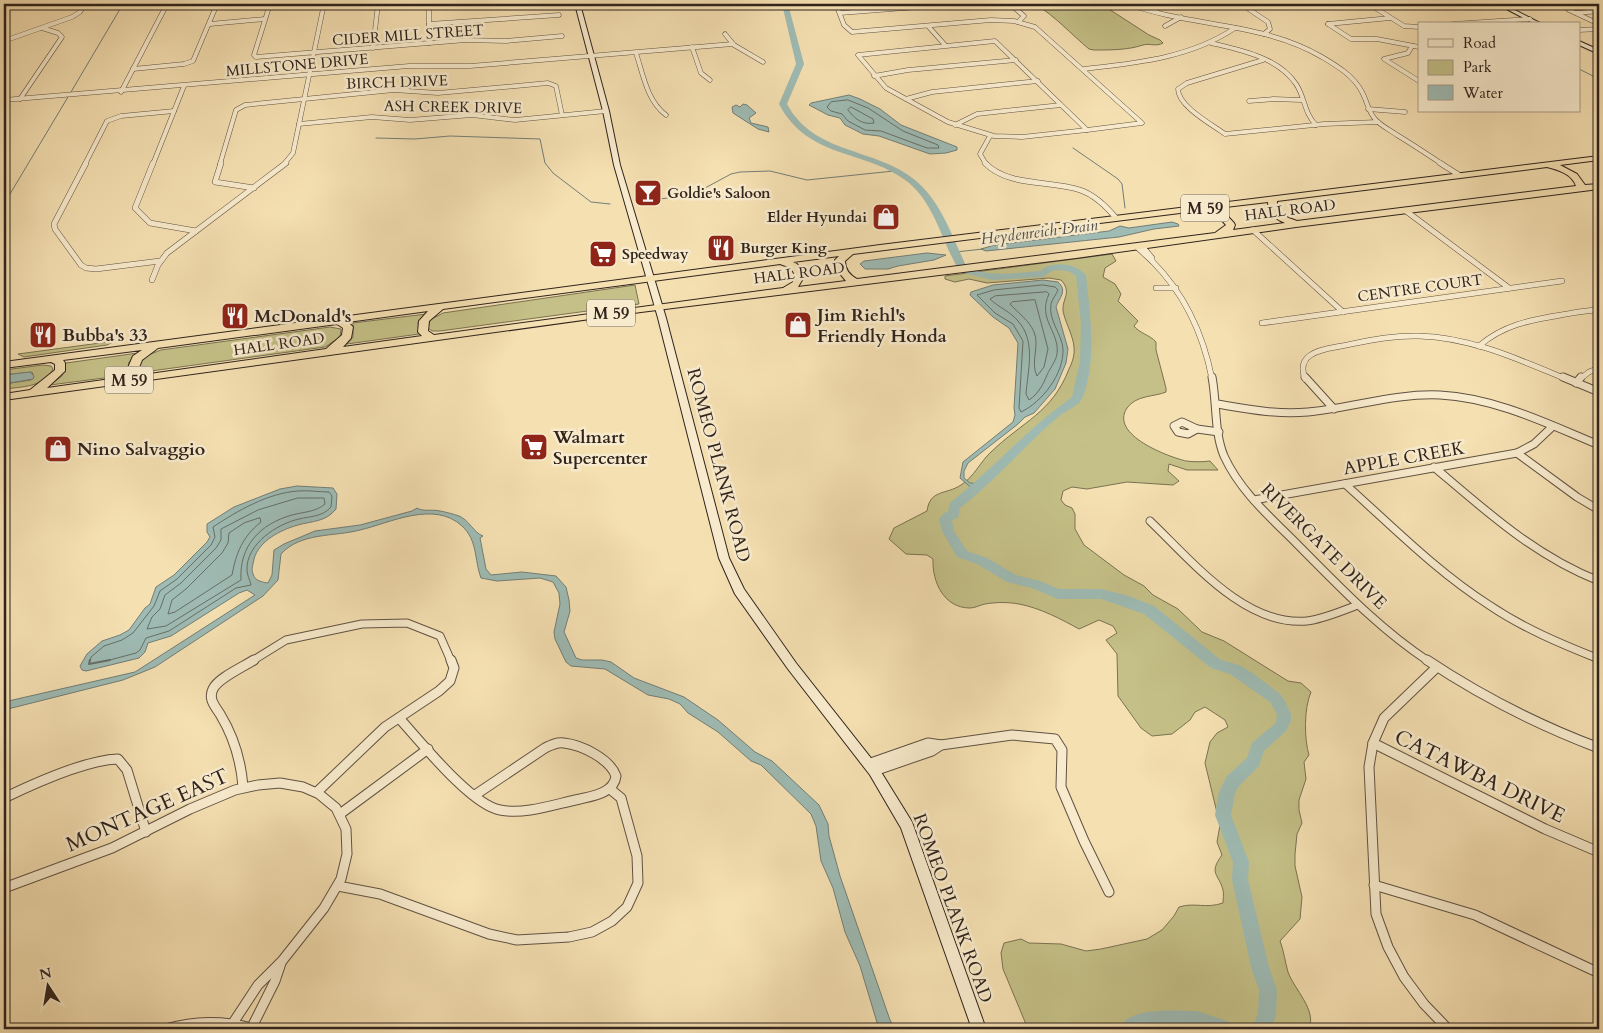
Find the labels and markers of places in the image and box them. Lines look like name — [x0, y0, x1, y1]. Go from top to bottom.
bar icon: Goldie's Saloon — [633, 178, 663, 208]
place label: Goldie's Saloon — [667, 183, 771, 203]
shop icon: Elder Hyundai — [871, 202, 901, 232]
place label: Elder Hyundai — [767, 207, 867, 227]
restaurant icon: Burger King — [706, 233, 736, 263]
place label: Burger King — [740, 238, 827, 258]
supermarket icon: Speedway — [588, 239, 618, 269]
place label: Speedway — [622, 244, 689, 264]
restaurant icon: McDonald's — [220, 301, 250, 331]
place label: Jim Riehl's Friendly Honda — [814, 303, 947, 349]
place label: McDonald's — [254, 304, 351, 329]
shop icon: Jim Riehl's Friendly Honda — [783, 310, 813, 340]
restaurant icon: Bubba's 33 — [28, 320, 58, 350]
place label: Bubba's 33 — [62, 323, 148, 348]
place label: Walmart Supercenter — [552, 425, 648, 471]
supermarket icon: Walmart Supercenter — [519, 432, 549, 462]
shop icon: Nino Salvaggio — [43, 434, 73, 464]
place label: Nino Salvaggio — [77, 437, 205, 462]

